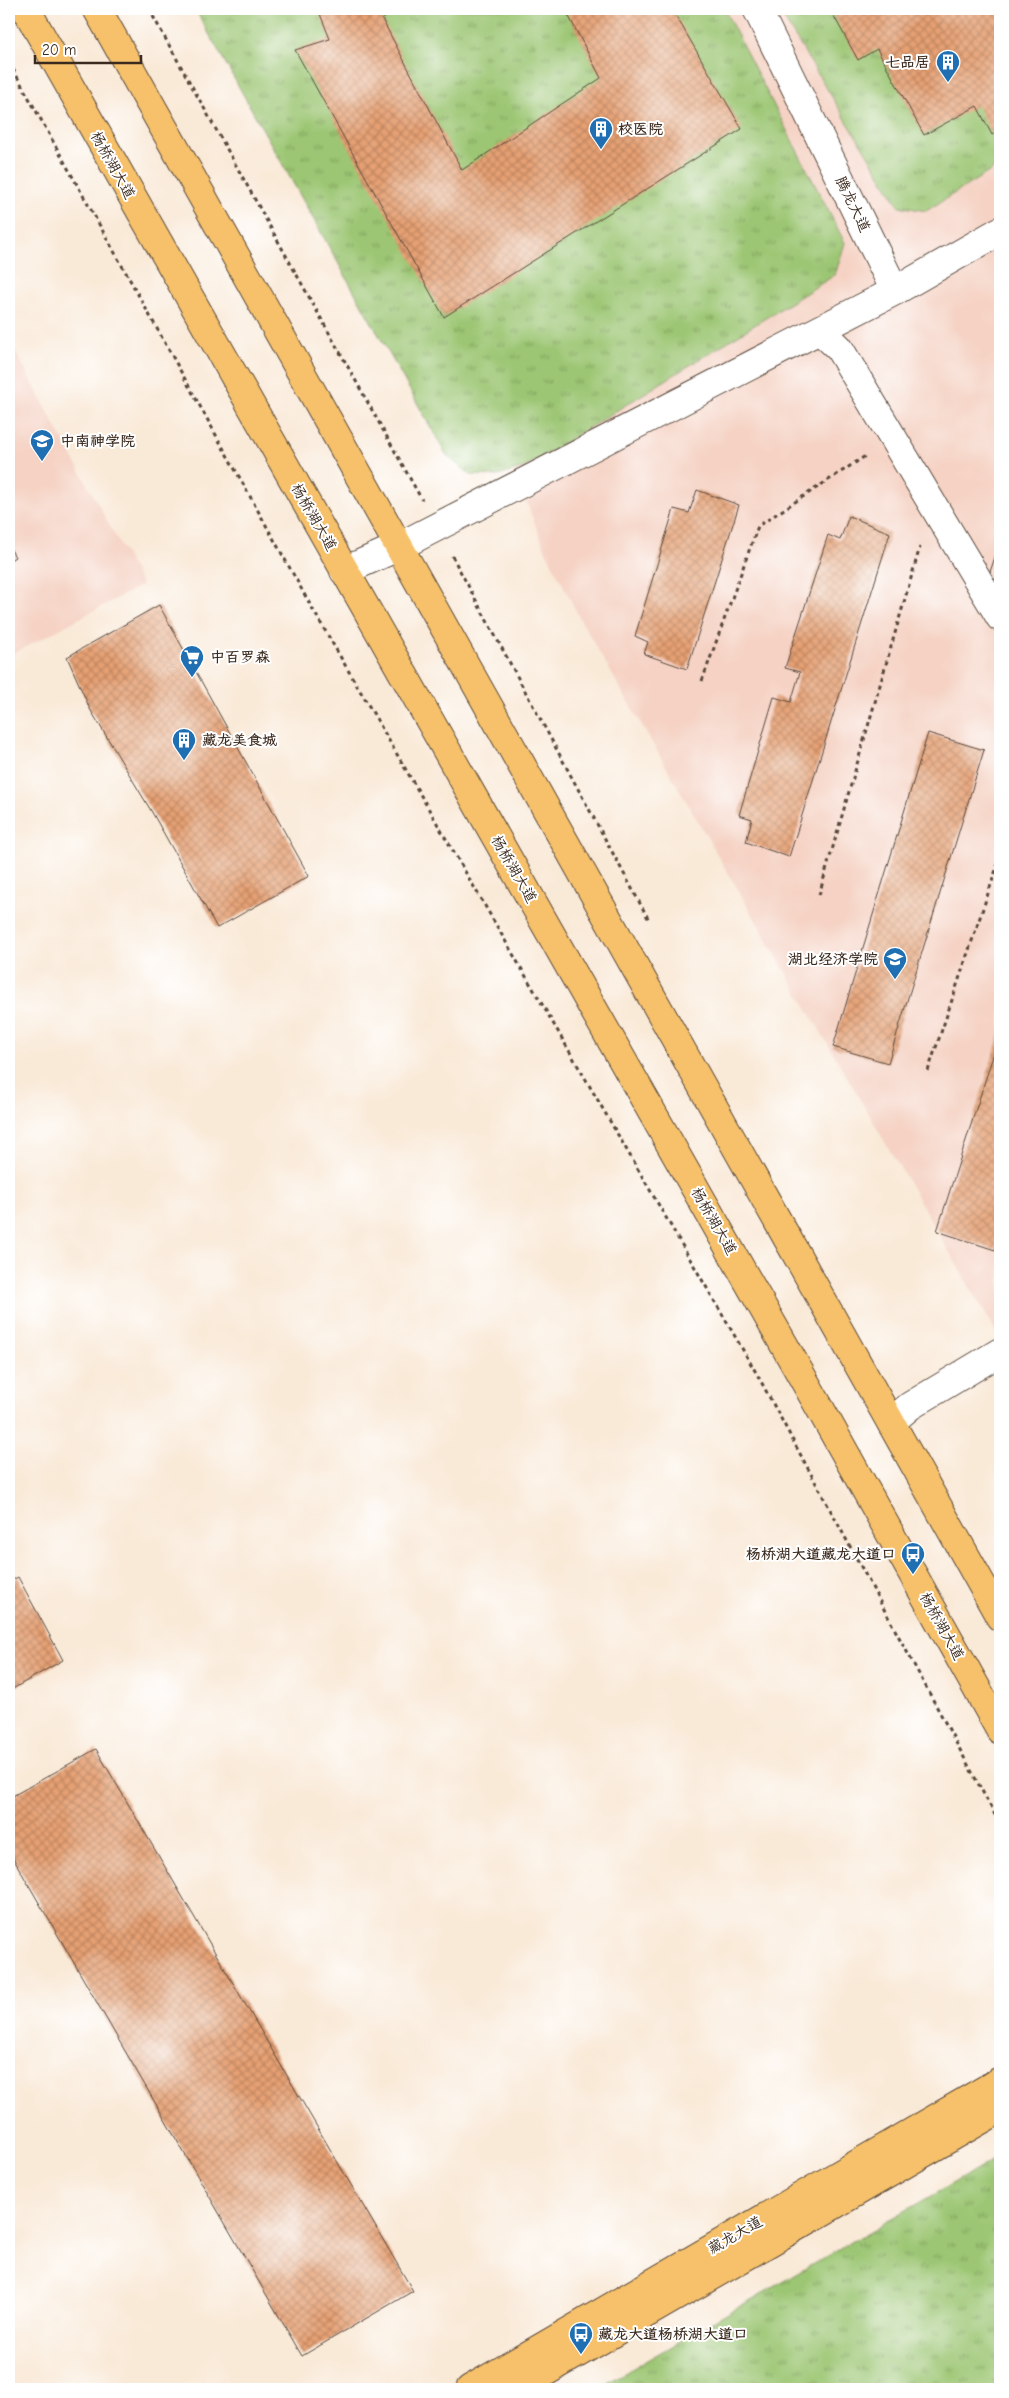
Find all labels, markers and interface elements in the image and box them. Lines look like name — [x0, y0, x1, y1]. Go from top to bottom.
scale bar — [35, 32, 141, 64]
text: 20 m — [42, 41, 76, 59]
building icon: 七品居 — [935, 49, 961, 83]
place label: 七品居 — [885, 53, 930, 71]
building icon: 校医院 — [588, 116, 614, 150]
place label: 校医院 — [618, 120, 663, 138]
street label: 杨桥湖大道 — [87, 128, 139, 202]
street label: 腾龙大道 — [832, 173, 874, 235]
school or university icon: 中南神学院 — [29, 428, 55, 462]
place label: 中南神学院 — [60, 432, 135, 450]
street label: 杨桥湖大道 — [287, 480, 341, 554]
supermarket icon: 中百罗森 — [179, 644, 205, 678]
place label: 中百罗森 — [210, 648, 270, 666]
building icon: 藏龙美食城 — [171, 727, 197, 761]
place label: 藏龙美食城 — [202, 731, 277, 749]
street label: 杨桥湖大道 — [487, 832, 541, 906]
school or university icon: 湖北经济学院 — [882, 946, 908, 980]
place label: 湖北经济学院 — [788, 950, 878, 968]
street label: 杨桥湖大道 — [687, 1184, 741, 1258]
bus stop icon: 杨桥湖大道藏龙大道口 — [900, 1541, 926, 1575]
place label: 杨桥湖大道藏龙大道口 — [746, 1545, 896, 1563]
street label: 杨桥湖大道 — [916, 1589, 968, 1663]
street label: 藏龙大道 — [705, 2212, 765, 2258]
bus stop icon: 藏龙大道杨桥湖大道口 — [568, 2321, 594, 2355]
place label: 藏龙大道杨桥湖大道口 — [598, 2325, 748, 2343]

